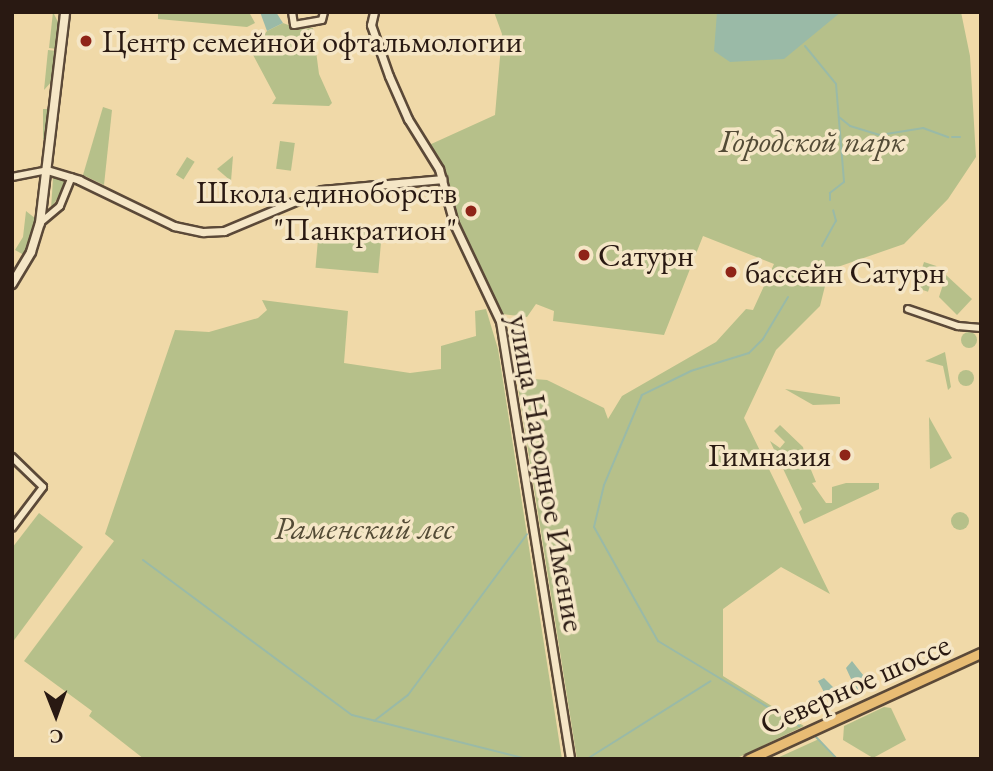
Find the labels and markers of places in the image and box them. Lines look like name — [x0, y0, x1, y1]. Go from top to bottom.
place label: Центр семейной офтальмологии — [102, 22, 522, 60]
marker: Центр семейной офтальмологии — [76, 31, 96, 51]
place label: Школа единоборств "Панкратион" — [196, 174, 457, 249]
marker: Школа единоборств "Панкратион" — [463, 203, 479, 219]
place label: Сатурн — [598, 236, 694, 274]
marker: Сатурн — [576, 247, 592, 263]
place label: бассейн Сатурн — [745, 253, 945, 291]
marker: бассейн Сатурн — [723, 264, 739, 280]
place label: Гимназия — [708, 436, 831, 474]
marker: Гимназия — [837, 447, 853, 463]

